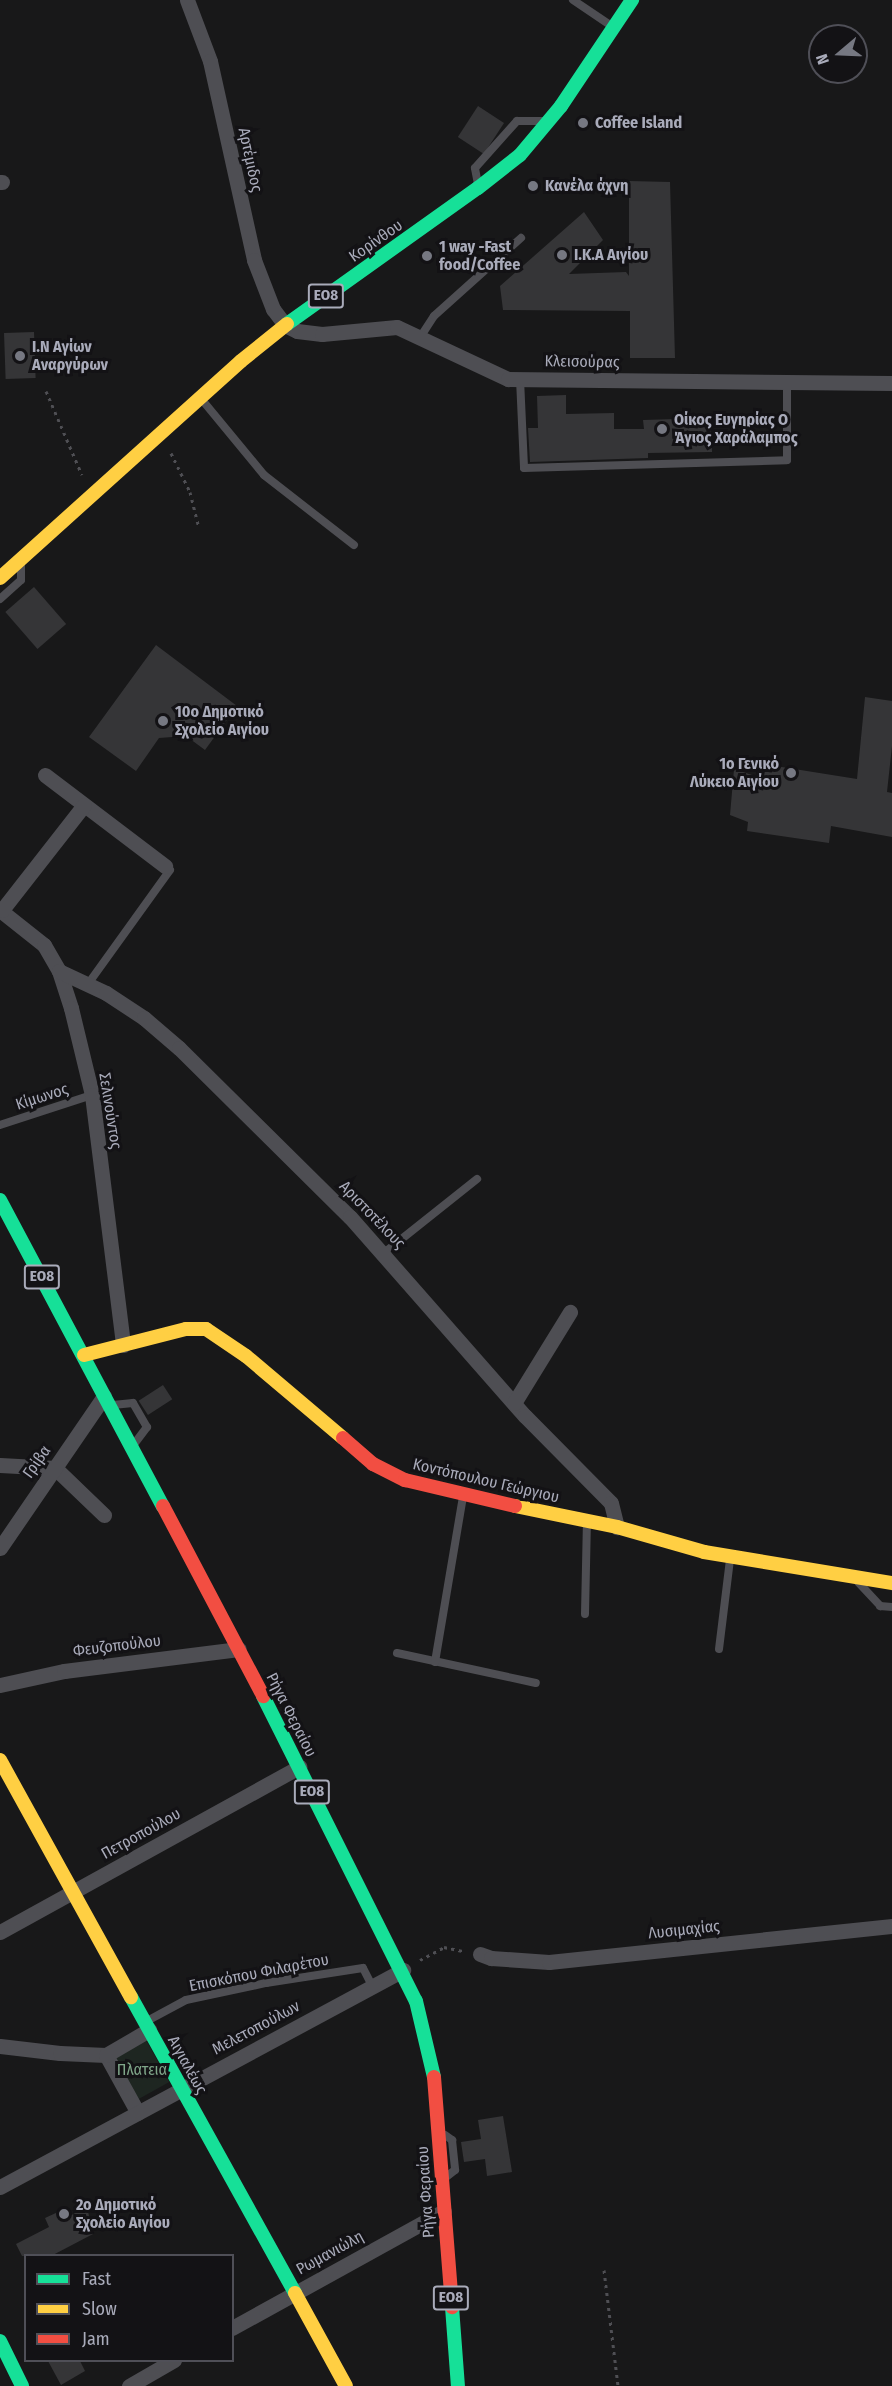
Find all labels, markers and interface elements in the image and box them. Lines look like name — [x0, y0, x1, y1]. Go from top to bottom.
north arrow — [808, 24, 868, 84]
text: N — [812, 52, 833, 67]
place label: Coffee Island — [595, 113, 682, 133]
marker: Coffee Island — [576, 116, 590, 130]
street label: Αρτέμιδος — [234, 126, 266, 194]
place label: Κανέλα άχνη — [545, 176, 628, 196]
marker: Κανέλα άχνη — [526, 179, 540, 193]
street label: Κορίνθου — [346, 216, 406, 266]
place label: 1 way -Fast food/Coffee — [439, 237, 520, 275]
place label: Ι.Κ.Α Αιγίου — [574, 245, 648, 265]
marker: Ι.Κ.Α Αιγίου — [555, 248, 569, 262]
marker: 1 way -Fast food/Coffee — [420, 249, 434, 263]
road number: ΕΟ8 — [306, 284, 346, 308]
place label: Ι.Ν Αγίων Αναργύρων — [32, 337, 108, 375]
marker: Ι.Ν Αγίων Αναργύρων — [13, 349, 27, 363]
street label: Κλεισούρας — [544, 352, 620, 372]
place label: Οίκος Ευγηρίας Ο Άγιος Χαράλαμπος — [674, 410, 798, 448]
marker: Οίκος Ευγηρίας Ο Άγιος Χαράλαμπος — [655, 422, 669, 436]
place label: 10o Δημοτικό Σχολείο Αιγίου — [175, 702, 269, 740]
marker: 10o Δημοτικό Σχολείο Αιγίου — [156, 714, 170, 728]
place label: 1o Γενικό Λύκειο Αιγίου — [690, 754, 779, 792]
marker: 1o Γενικό Λύκειο Αιγίου — [784, 766, 798, 780]
street label: Σελινούντος — [95, 1072, 125, 1150]
street label: Κίμωνος — [13, 1079, 71, 1115]
street label: Αριστοτέλους — [335, 1177, 409, 1253]
road number: ΕΟ8 — [22, 1265, 62, 1289]
street label: Γρίβα — [19, 1442, 55, 1482]
street label: Κοντόπουλου Γεώργιου — [411, 1455, 561, 1507]
street label: Φευζοπούλου — [72, 1631, 162, 1661]
street label: Ρήγα Φεραίου — [262, 1670, 320, 1760]
road number: ΕΟ8 — [292, 1780, 332, 1804]
street label: Πετροπούλου — [98, 1804, 184, 1864]
street label: Λυσιμαχίας — [647, 1917, 721, 1943]
street label: Επισκόπου Φιλαρέτου — [187, 1950, 331, 1996]
street label: Μελετοπούλων — [209, 1997, 303, 2059]
street label: Αιγιαλέως — [163, 2033, 211, 2097]
park label: Πλατεια — [117, 2060, 167, 2080]
street label: Ρήγα Φεραίου — [413, 2146, 439, 2238]
place label: 2ο Δημοτικό Σχολείο Αιγίου — [76, 2195, 170, 2233]
marker: 2ο Δημοτικό Σχολείο Αιγίου — [57, 2207, 71, 2221]
street label: Ρωμανιώλη — [293, 2227, 367, 2279]
legend — [24, 2254, 234, 2362]
text: Fast — [82, 2268, 111, 2290]
road number: ΕΟ8 — [432, 2286, 470, 2310]
text: Slow — [82, 2298, 117, 2320]
text: Jam — [82, 2328, 110, 2350]

